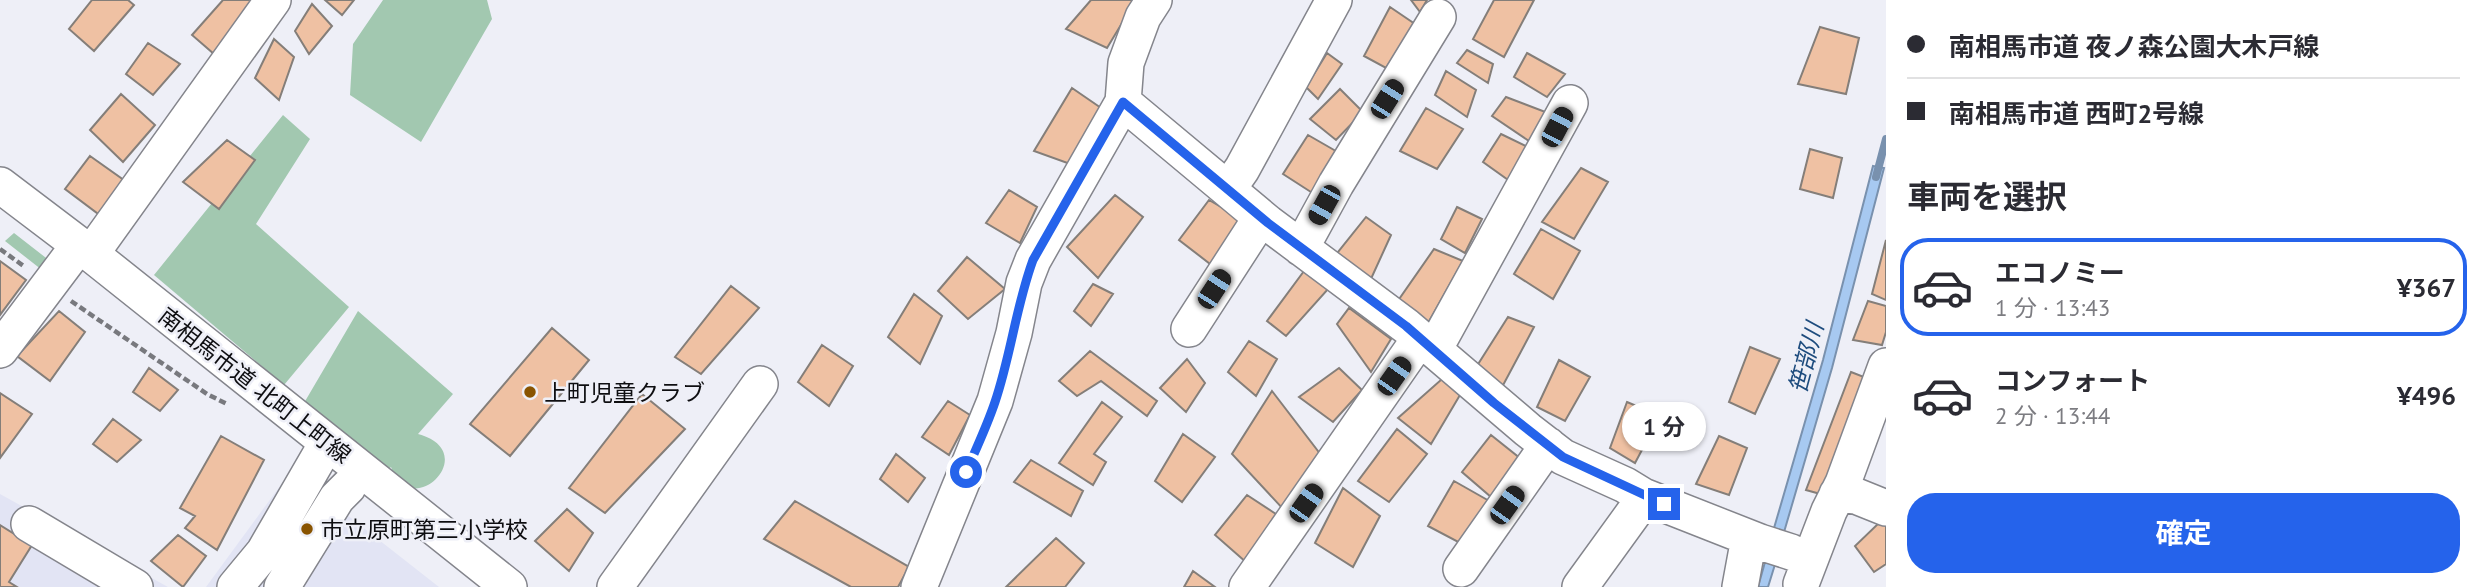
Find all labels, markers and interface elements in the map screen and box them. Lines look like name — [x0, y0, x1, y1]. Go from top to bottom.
text: 南相馬市道 夜ノ森公園大木戸線 — [1949, 30, 2320, 63]
car — [1367, 76, 1408, 122]
text: 南相馬市道 西町2号線 — [1949, 97, 2204, 130]
car — [1538, 104, 1577, 150]
text: 車両を選択 — [1907, 175, 2067, 217]
car — [1305, 182, 1344, 228]
icon: car — [1911, 256, 1974, 319]
text: エコノミー — [1995, 256, 2125, 289]
car — [1194, 266, 1235, 312]
text: ¥367 — [2397, 271, 2456, 304]
text: 1 分 · 13:43 — [1995, 293, 2110, 322]
street label: 南相馬市道 北町上町線 — [153, 301, 357, 469]
water label: 笹部川 — [1782, 316, 1831, 397]
car — [1374, 353, 1415, 399]
icon: car — [1911, 364, 1974, 427]
text: コンフォート — [1995, 364, 2150, 397]
place label: 上町児童クラブ — [544, 378, 705, 407]
text: ¥496 — [2397, 379, 2456, 412]
marker: 上町児童クラブ — [522, 384, 538, 400]
text: 2 分 · 13:44 — [1995, 401, 2110, 430]
callout: 1 分 — [1622, 402, 1706, 452]
text: 1 分 — [1643, 412, 1685, 441]
route start — [950, 456, 982, 488]
car — [1286, 480, 1327, 526]
car — [1487, 482, 1528, 528]
route end — [1648, 488, 1680, 520]
button: 確定 — [1907, 493, 2460, 573]
place label: 市立原町第三小学校 — [321, 515, 528, 544]
marker: 市立原町第三小学校 — [299, 521, 315, 537]

